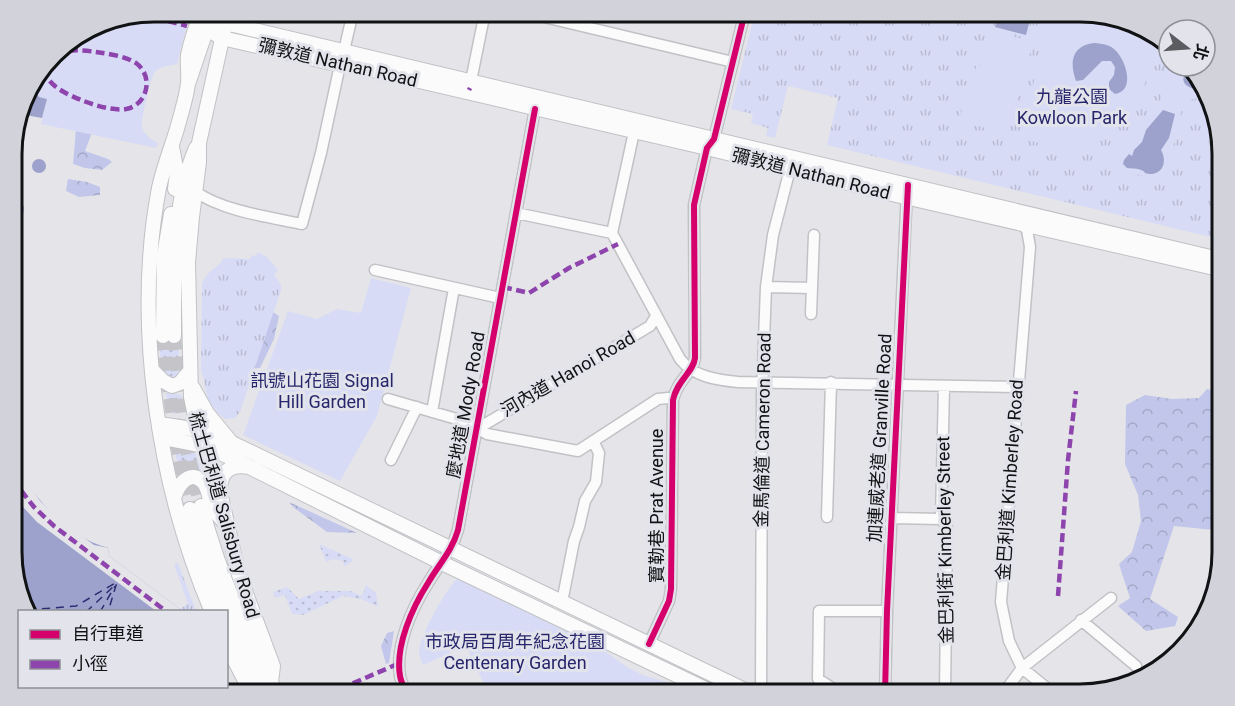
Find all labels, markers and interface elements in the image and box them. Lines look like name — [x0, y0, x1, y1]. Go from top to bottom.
north arrow — [1157, 18, 1217, 78]
street label: 彌敦道 Nathan Road — [257, 34, 420, 91]
text: 北 — [1189, 42, 1212, 63]
park label: 九龍公園 Kowloon Park — [1017, 86, 1128, 128]
street label: 彌敦道 Nathan Road — [730, 144, 892, 203]
street label: 河內道 Hanoi Road — [497, 327, 639, 421]
street label: 麼地道 Mody Road — [442, 330, 489, 480]
street label: 金馬倫道 Cameron Road — [750, 332, 775, 528]
street label: 加連威老道 Granville Road — [864, 333, 895, 543]
park label: 訊號山花園 Signal Hill Garden — [250, 370, 394, 412]
street label: 金巴利道 Kimberley Road — [992, 379, 1027, 581]
street label: 梳士巴利道 Salisbury Road — [185, 409, 264, 620]
street label: 寶勒巷 Prat Avenue — [646, 429, 667, 583]
street label: 金巴利街 Kimberley Street — [932, 436, 957, 644]
legend — [18, 610, 228, 688]
text: 自行車道 — [72, 623, 144, 644]
park label: 市政局百周年紀念花園 Centenary Garden — [425, 631, 605, 673]
text: 小徑 — [72, 653, 108, 674]

